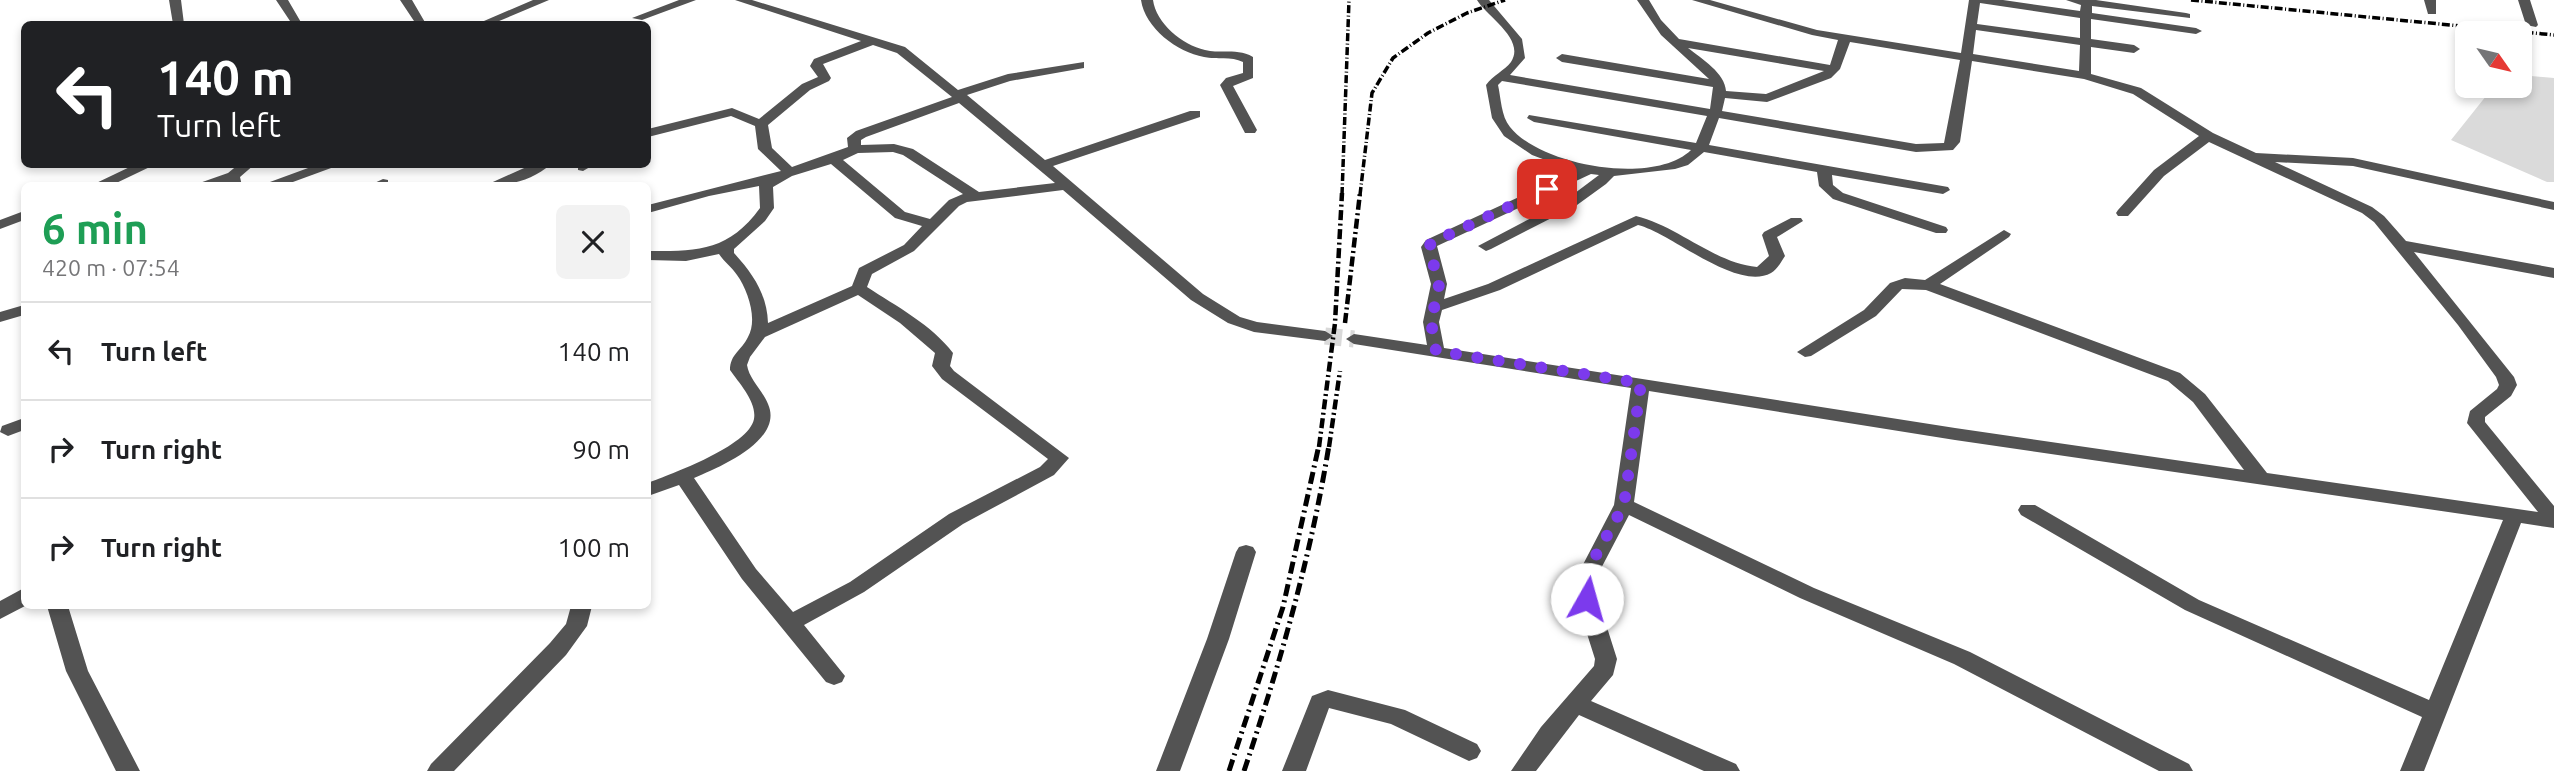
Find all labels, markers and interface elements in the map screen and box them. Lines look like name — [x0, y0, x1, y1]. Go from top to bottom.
north arrow — [2455, 21, 2532, 98]
map controls — [2455, 21, 2532, 98]
icon: left — [42, 49, 133, 140]
text: 140 m — [157, 49, 294, 104]
text: Turn left — [157, 107, 281, 143]
pin — [1517, 159, 1577, 219]
icon: arrive — [1528, 170, 1566, 208]
text: 6 min — [42, 205, 148, 252]
button: close — [556, 205, 630, 279]
text: 420 m · 07:54 — [42, 255, 180, 280]
icon: left — [42, 332, 80, 370]
text: Turn left — [101, 337, 207, 366]
text: 140 m — [558, 337, 630, 366]
icon: right — [42, 430, 80, 468]
text: Turn right — [101, 435, 222, 464]
text: 90 m — [572, 435, 630, 464]
icon: right — [42, 528, 80, 566]
text: Turn right — [101, 533, 222, 562]
text: 100 m — [558, 533, 630, 562]
position arrow — [1550, 562, 1624, 636]

